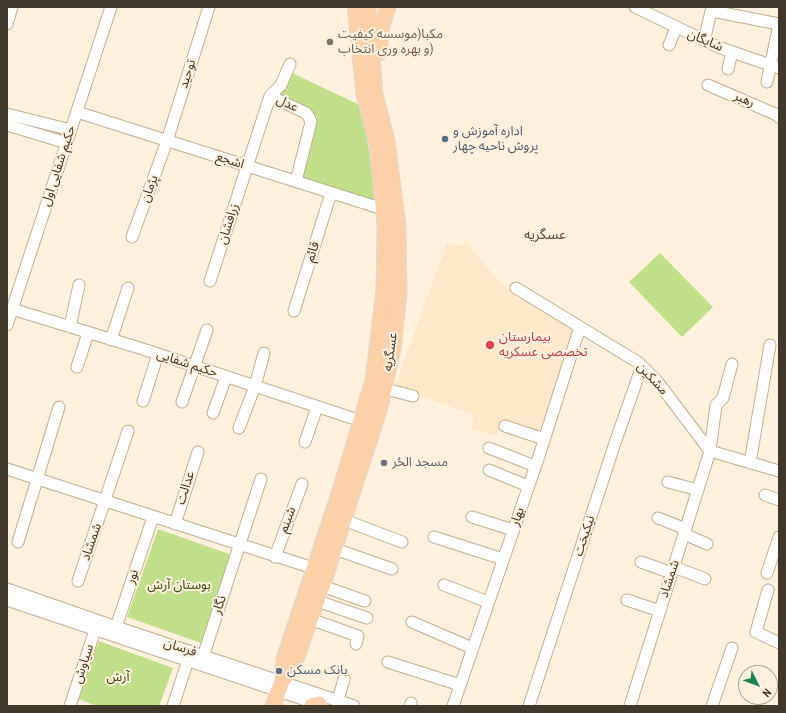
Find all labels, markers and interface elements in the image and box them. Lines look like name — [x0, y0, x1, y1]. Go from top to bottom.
place label: مکبا(موسسه کیفیت و بهره وری انتخاب) — [338, 27, 443, 58]
street label: شایگان — [685, 27, 725, 55]
marker: مکبا(موسسه کیفیت و بهره وری انتخاب) — [325, 37, 335, 47]
street label: توحید — [176, 58, 200, 90]
street label: رهبر — [731, 89, 757, 111]
street label: عدل — [274, 92, 300, 116]
street label: حکیم شفایی اول — [39, 124, 79, 208]
place label: اداره آموزش و پروش ناحیه چهار — [453, 124, 538, 155]
marker: اداره آموزش و پروش ناحیه چهار — [440, 134, 450, 144]
street label: اشجع — [214, 149, 246, 173]
street label: پژمان — [138, 173, 162, 205]
street label: زرافشان — [215, 202, 243, 246]
district label: عسگریه — [524, 227, 566, 243]
street label: قائم — [302, 240, 324, 264]
place label: بیمارستان تخصصی عسکریه — [499, 330, 588, 361]
street label: عسگریه — [381, 332, 401, 372]
marker: بیمارستان تخصصی عسکریه — [484, 339, 496, 351]
street label: حکیم شفایی — [155, 347, 219, 381]
street label: مشکین — [633, 359, 671, 399]
place label: مسجد الحُر — [392, 455, 448, 471]
marker: مسجد الحُر — [379, 458, 389, 468]
street label: عدالت — [174, 469, 198, 507]
street label: شبنم — [276, 505, 300, 535]
street label: بهار — [508, 506, 528, 528]
street label: نیکبخت — [571, 514, 599, 558]
street label: شمشاد — [78, 521, 106, 563]
street label: شمشاد — [657, 558, 683, 600]
street label: نور — [123, 568, 143, 586]
park label: بوستان آرش — [147, 578, 211, 594]
street label: نگار — [210, 594, 230, 616]
street label: فرسان — [162, 635, 198, 661]
street label: سیاوش — [70, 642, 98, 686]
place label: بانک مسکن — [287, 663, 347, 679]
north arrow — [738, 665, 778, 705]
marker: بانک مسکن — [274, 666, 284, 676]
park label: آرش — [106, 670, 130, 686]
text: N — [759, 686, 774, 700]

